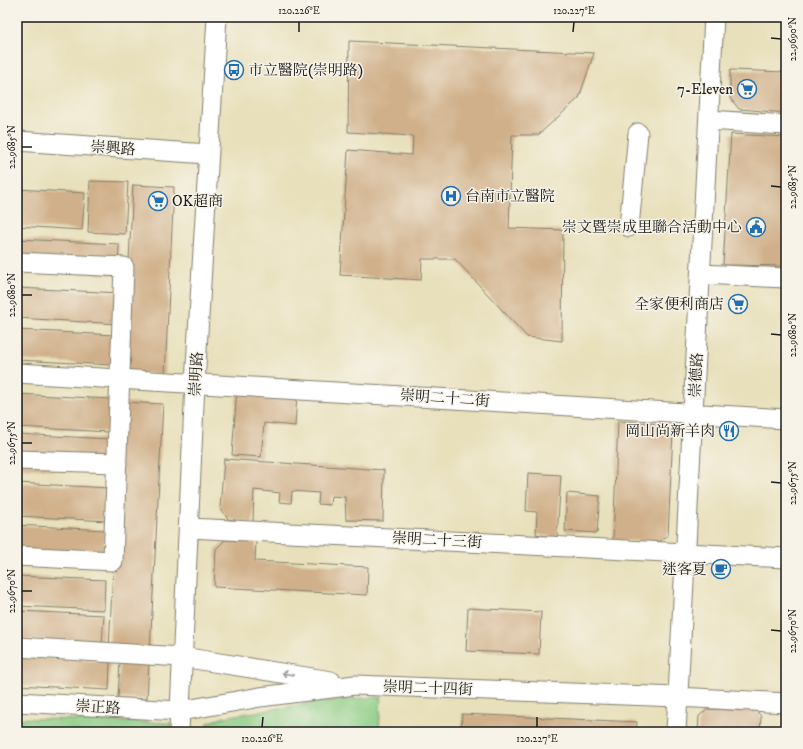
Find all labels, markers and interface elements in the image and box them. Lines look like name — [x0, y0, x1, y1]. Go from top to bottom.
text: 120.226°E — [278, 5, 320, 17]
text: 120.227°E — [553, 5, 595, 17]
text: 22.9690°N — [787, 17, 799, 61]
bus stop icon: 市立醫院(崇明路) — [223, 59, 245, 81]
place label: 市立醫院(崇明路) — [248, 61, 363, 80]
supermarket icon: 7-Eleven — [736, 78, 758, 100]
place label: 7-Eleven — [677, 80, 733, 99]
text: 22.9685°N — [6, 125, 18, 169]
street label: 崇興路 — [90, 137, 136, 160]
text: 22.9685°N — [787, 165, 799, 209]
hospital icon: 台南市立醫院 — [440, 185, 462, 207]
place label: 台南市立醫院 — [465, 187, 555, 206]
supermarket icon: OK超商 — [147, 190, 169, 212]
place label: OK超商 — [172, 192, 223, 211]
public building icon: 崇文暨崇成里聯合活動中心 — [745, 216, 767, 238]
place label: 崇文暨崇成里聯合活動中心 — [562, 218, 742, 237]
text: 22.9680°N — [6, 273, 18, 317]
supermarket icon: 全家便利商店 — [727, 293, 749, 315]
place label: 全家便利商店 — [634, 295, 724, 314]
text: 22.9680°N — [787, 313, 799, 357]
street label: 崇明路 — [186, 351, 207, 397]
street label: 崇德路 — [686, 352, 707, 398]
street label: 崇明二十二街 — [399, 386, 491, 411]
restaurant icon: 岡山尚新羊肉 — [718, 420, 740, 442]
text: 22.9675°N — [6, 421, 18, 465]
place label: 岡山尚新羊肉 — [625, 422, 715, 441]
text: 22.9675°N — [787, 461, 799, 505]
street label: 崇明二十三街 — [392, 529, 482, 552]
cafe icon: 迷客夏 — [710, 558, 732, 580]
place label: 迷客夏 — [662, 560, 707, 579]
text: 22.9670°N — [6, 569, 18, 613]
text: 22.9670°N — [787, 609, 799, 653]
one-way arrow — [282, 670, 295, 678]
street label: 崇明二十四街 — [383, 677, 473, 700]
street label: 崇正路 — [75, 697, 121, 718]
text: 120.226°E — [241, 733, 283, 745]
text: 120.227°E — [516, 733, 558, 745]

